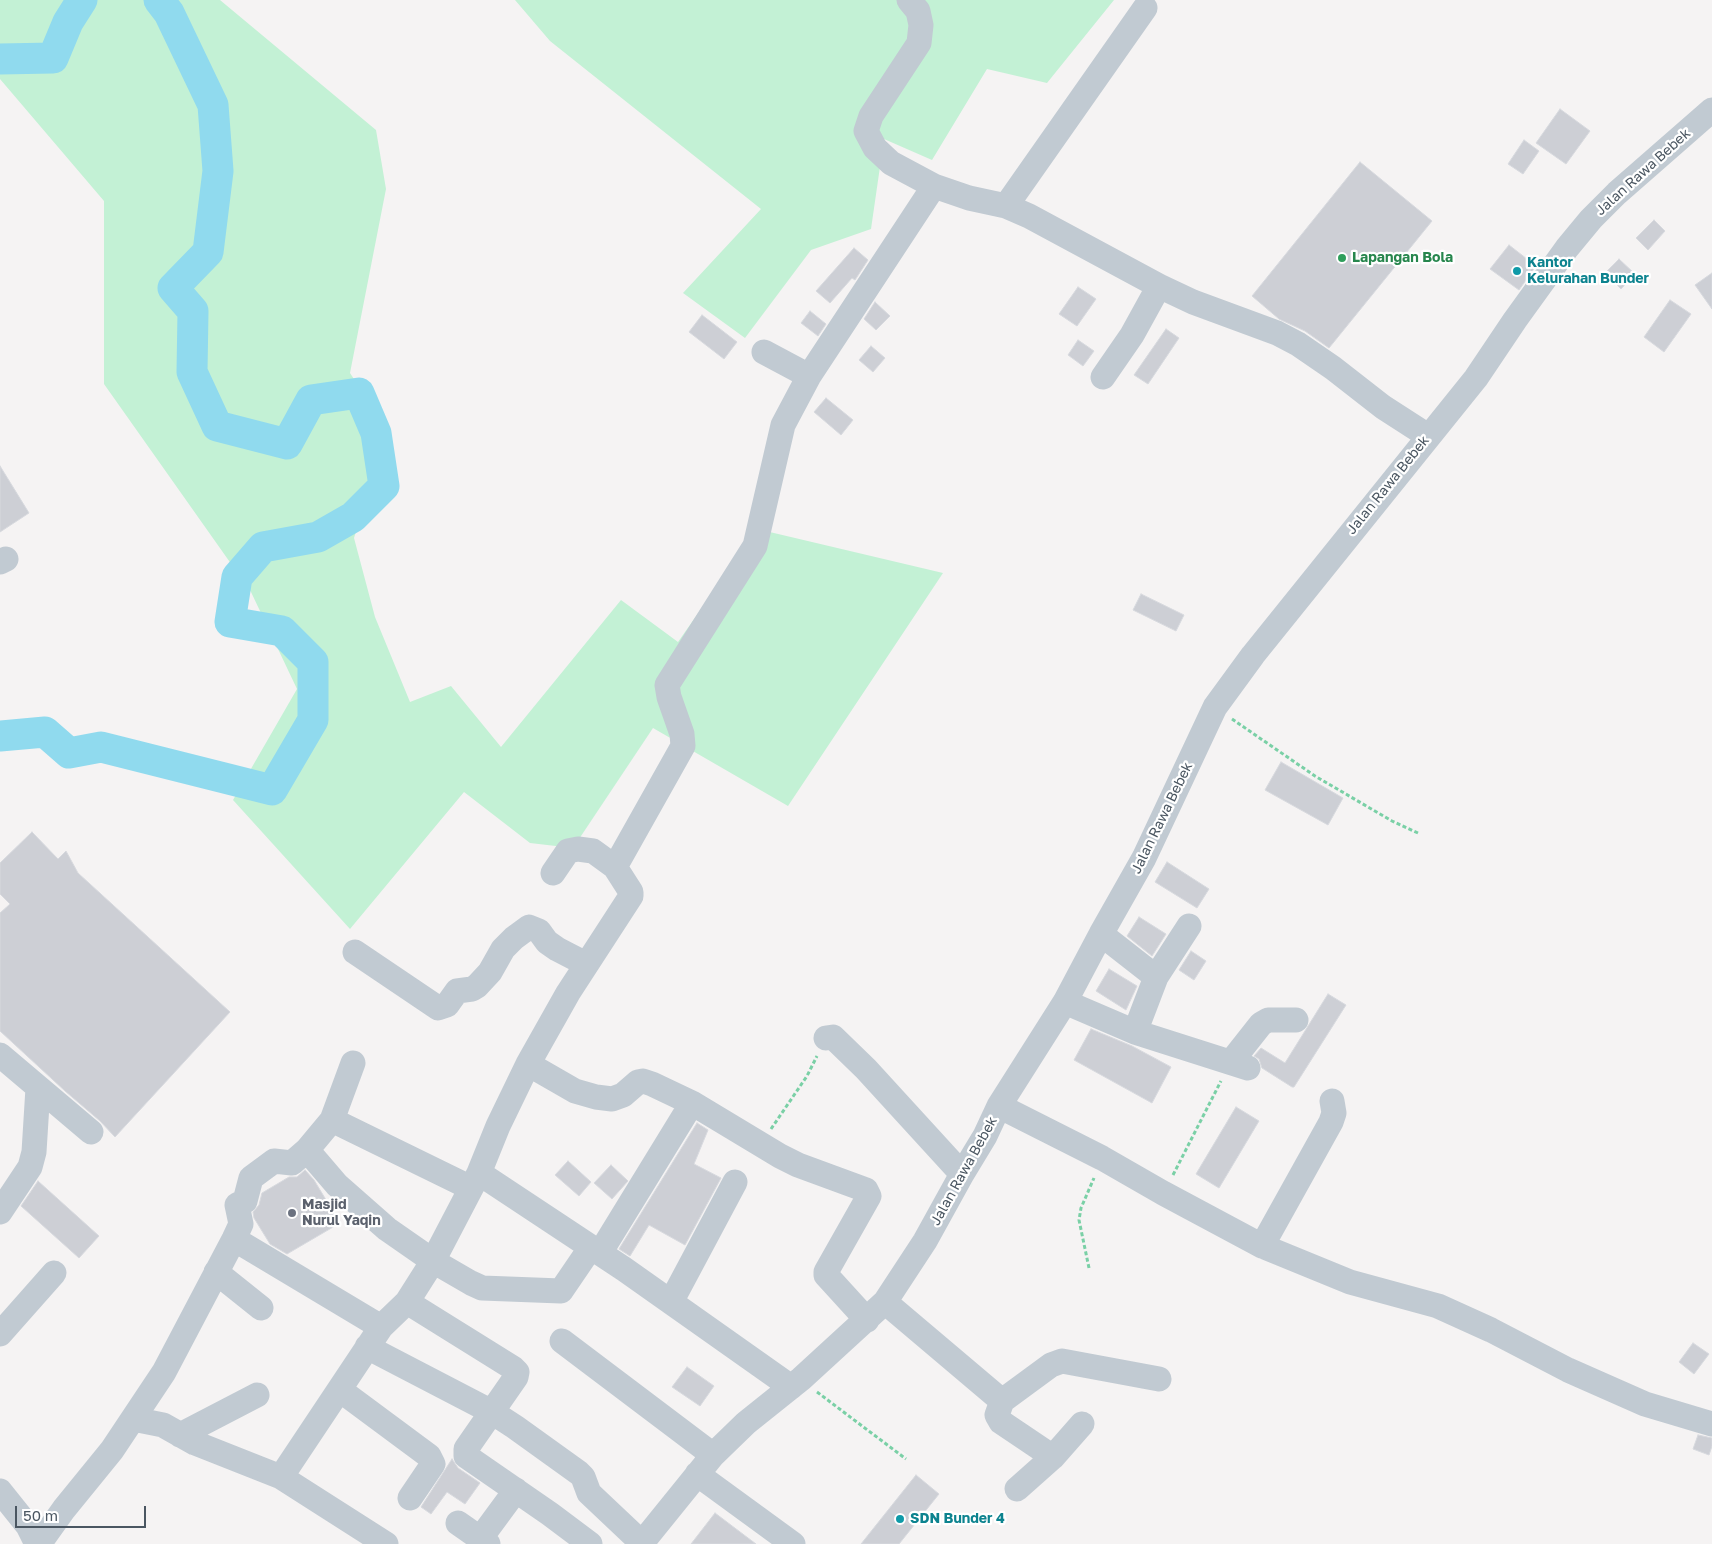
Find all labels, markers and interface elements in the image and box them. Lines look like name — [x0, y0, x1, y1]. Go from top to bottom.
street label: Jalan Rawa Bebek — [1592, 125, 1694, 219]
place label: Lapangan Bola — [1352, 250, 1453, 266]
marker: Lapangan Bola — [1336, 252, 1348, 264]
place label: Kantor Kelurahan Bunder — [1527, 255, 1649, 288]
marker: Kantor Kelurahan Bunder — [1511, 265, 1523, 277]
street label: Jalan Rawa Bebek — [1343, 432, 1433, 538]
street label: Jalan Rawa Bebek — [1128, 760, 1196, 876]
street label: Jalan Rawa Bebek — [927, 1114, 1001, 1228]
place label: Masjid Nurul Yaqin — [302, 1197, 381, 1230]
marker: Masjid Nurul Yaqin — [286, 1207, 298, 1219]
scale bar — [18, 1496, 149, 1528]
text: 50 m — [23, 1506, 58, 1524]
place label: SDN Bunder 4 — [910, 1511, 1005, 1527]
marker: SDN Bunder 4 — [894, 1513, 906, 1525]

